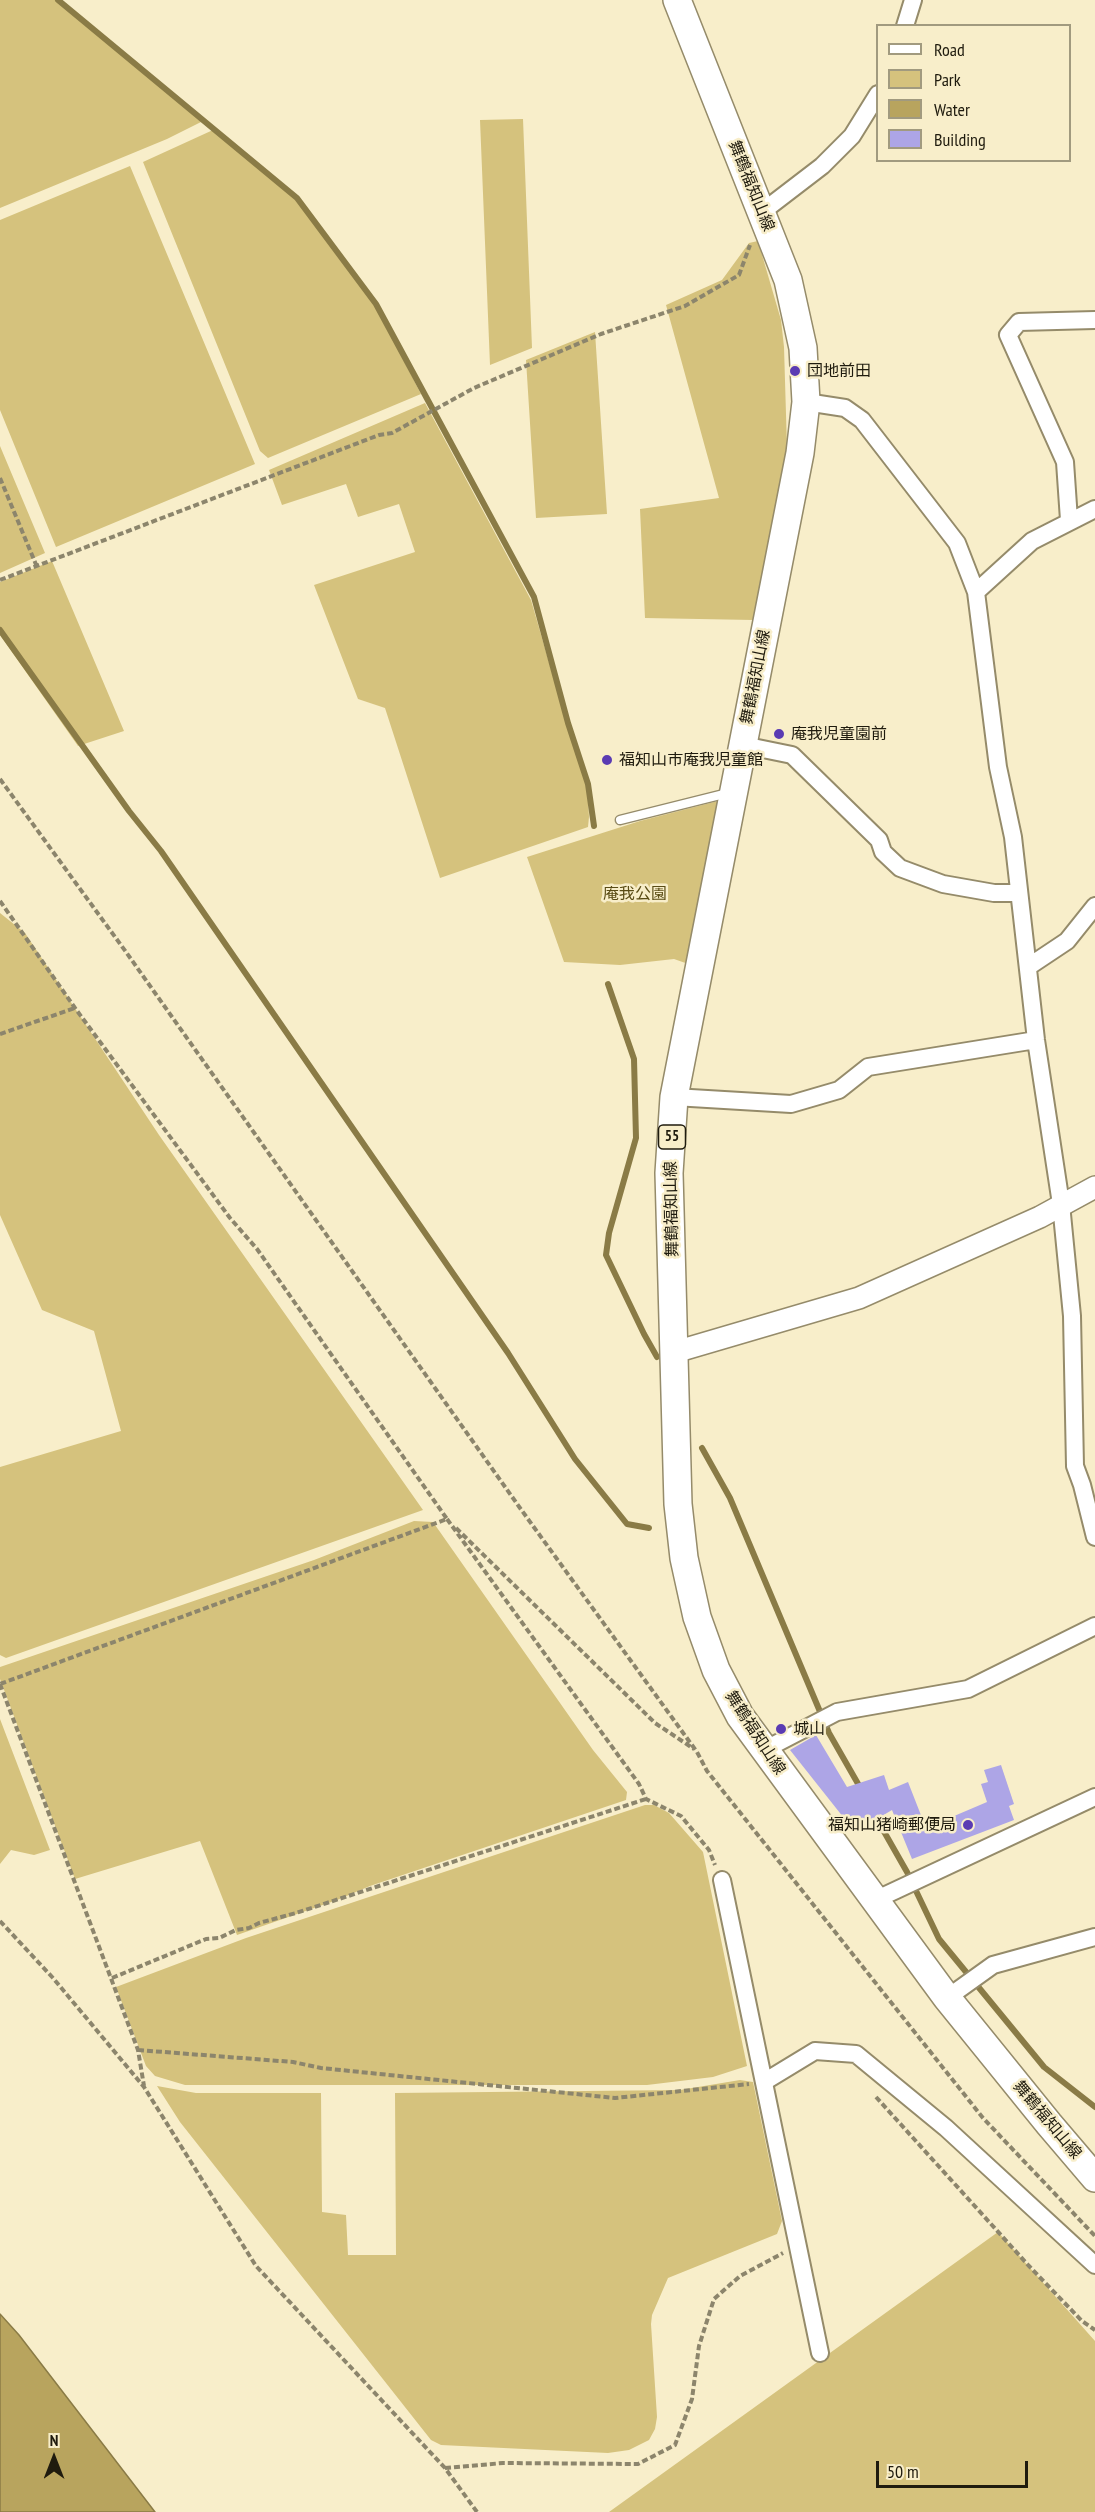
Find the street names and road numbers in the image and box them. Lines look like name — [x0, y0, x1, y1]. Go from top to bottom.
street label: 舞鶴福知山線 — [724, 138, 778, 234]
street label: 舞鶴福知山線 — [737, 628, 775, 726]
road number: 55 — [658, 1125, 686, 1149]
street label: 舞鶴福知山線 — [662, 1161, 682, 1257]
street label: 舞鶴福知山線 — [721, 1688, 789, 1778]
street label: 舞鶴福知山線 — [1009, 2077, 1085, 2163]

